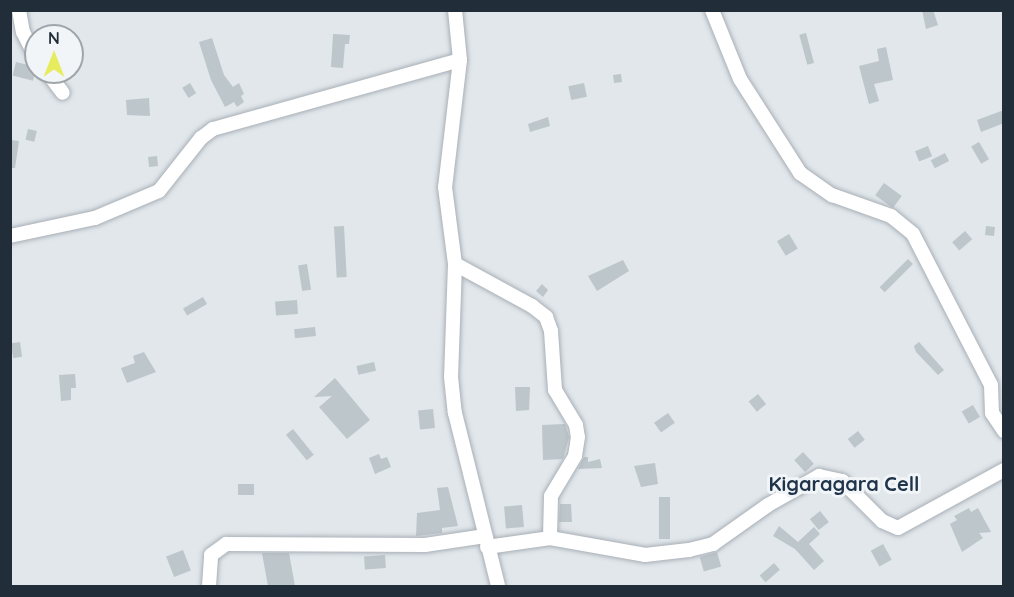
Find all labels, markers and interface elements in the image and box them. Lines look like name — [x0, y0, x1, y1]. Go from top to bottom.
north arrow — [24, 24, 84, 84]
text: N — [48, 28, 60, 48]
district label: Kigaragara Cell — [769, 471, 919, 495]

